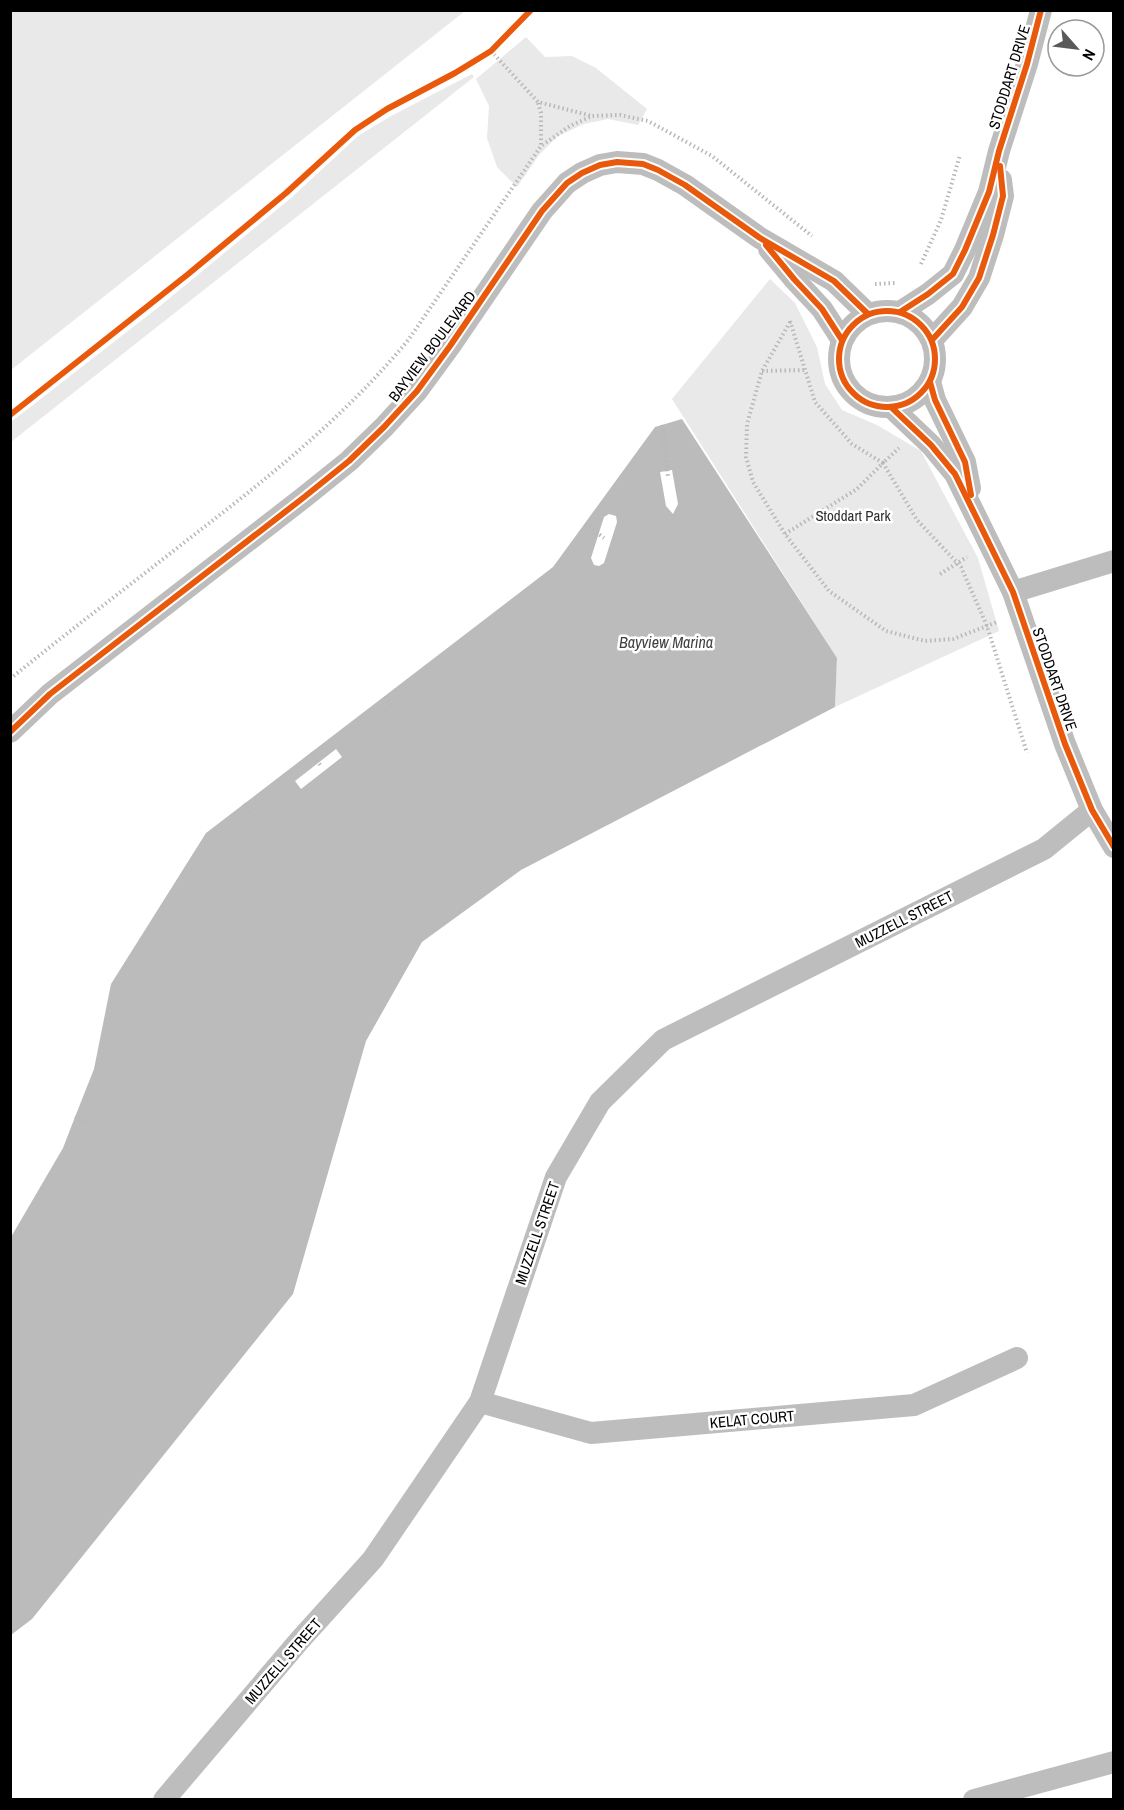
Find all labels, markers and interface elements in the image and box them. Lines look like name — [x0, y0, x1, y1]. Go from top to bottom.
north arrow — [1046, 18, 1106, 78]
street label: STODDART DRIVE — [983, 22, 1035, 132]
text: N — [1077, 46, 1101, 64]
street label: BAYVIEW BOULEVARD — [383, 286, 481, 406]
park label: Stoddart Park — [815, 505, 891, 526]
street label: STODDART DRIVE — [1027, 625, 1083, 733]
water label: Bayview Marina — [619, 631, 713, 653]
street label: MUZZELL STREET — [851, 885, 957, 953]
street label: MUZZELL STREET — [510, 1178, 565, 1287]
street label: KELAT COURT — [709, 1405, 796, 1433]
street label: MUZZELL STREET — [240, 1613, 327, 1708]

